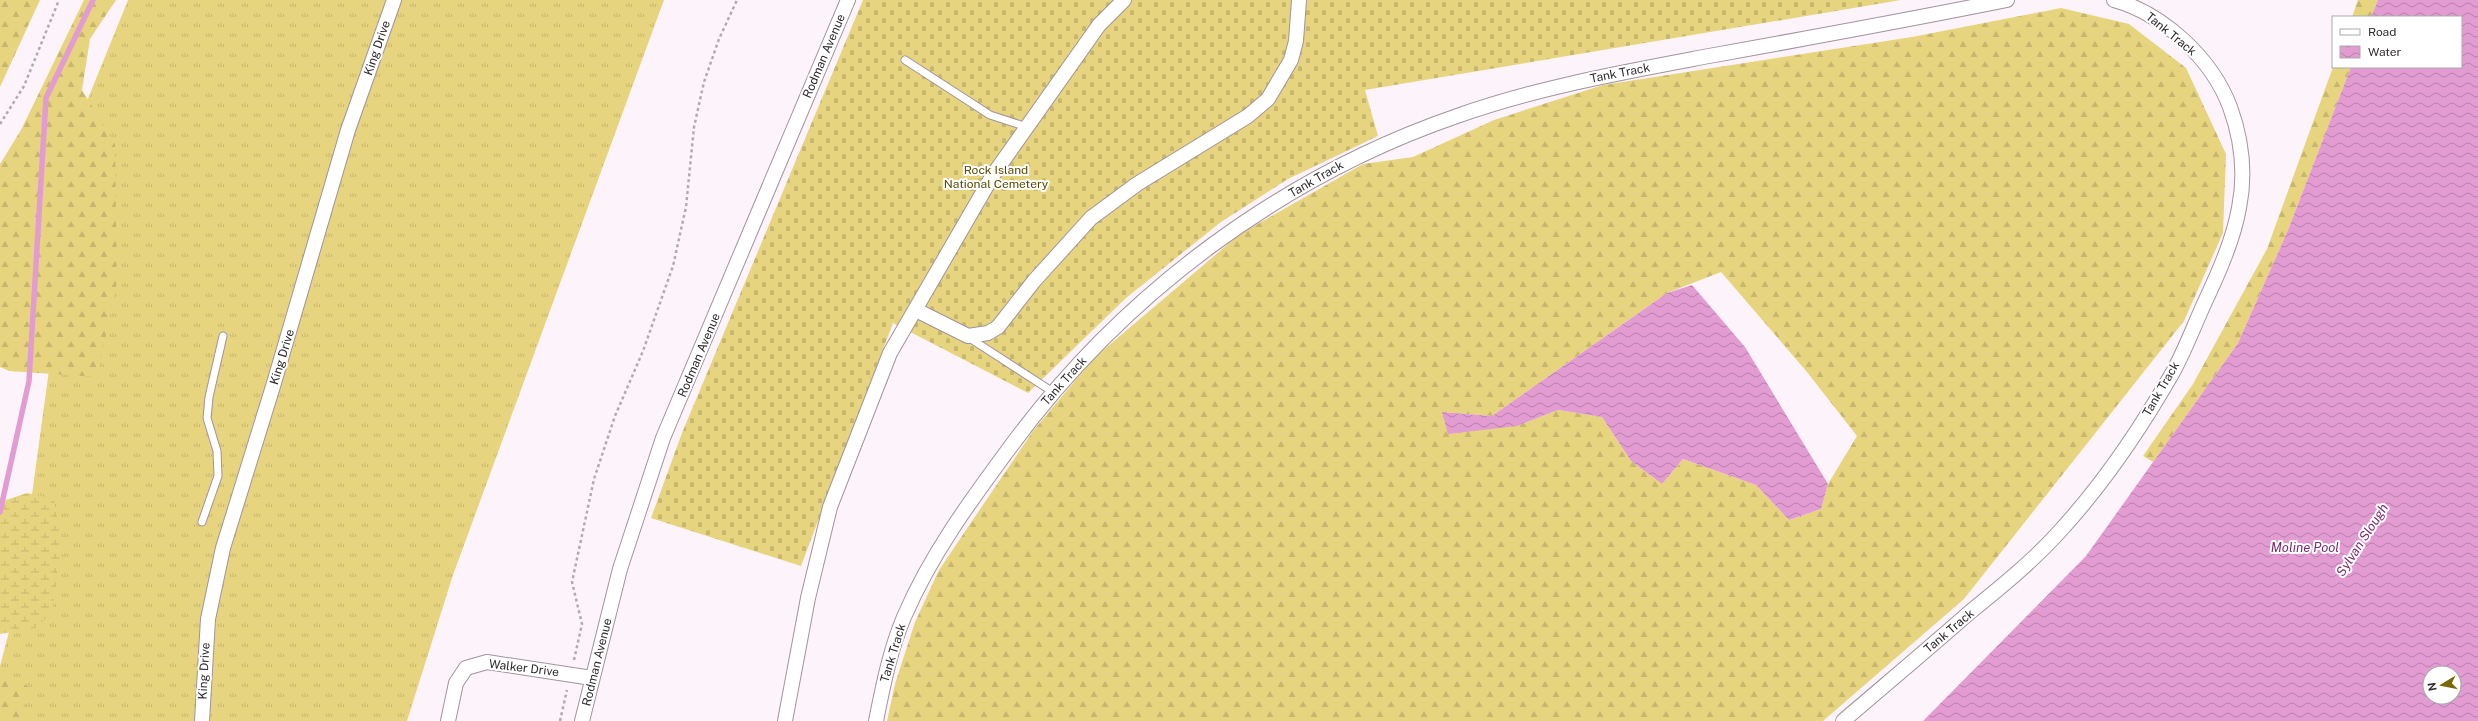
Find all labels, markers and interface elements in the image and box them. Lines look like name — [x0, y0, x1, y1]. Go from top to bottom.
street label: Tank Track — [2143, 9, 2199, 59]
street label: Rodman Avenue — [800, 12, 848, 100]
legend — [2332, 16, 2462, 68]
street label: King Drive — [361, 18, 393, 77]
text: Road — [2368, 25, 2396, 39]
text: Water — [2368, 45, 2402, 59]
street label: Tank Track — [1589, 60, 1651, 86]
street label: Tank Track — [1286, 158, 1346, 200]
park label: Rock Island National Cemetery — [944, 163, 1049, 191]
street label: Rodman Avenue — [675, 311, 723, 399]
street label: King Drive — [267, 327, 297, 386]
street label: Tank Track — [1039, 354, 1090, 408]
street label: Tank Track — [2140, 359, 2182, 419]
water label: Sylvan Slough — [2333, 501, 2391, 579]
water label: Moline Pool — [2271, 540, 2339, 555]
street label: Tank Track — [1921, 606, 1977, 656]
street label: Rodman Avenue — [579, 616, 615, 707]
street label: Tank Track — [877, 622, 909, 684]
street label: King Drive — [196, 642, 212, 700]
street label: Walker Drive — [488, 657, 560, 679]
north arrow — [2422, 665, 2462, 705]
text: N — [2425, 681, 2439, 692]

